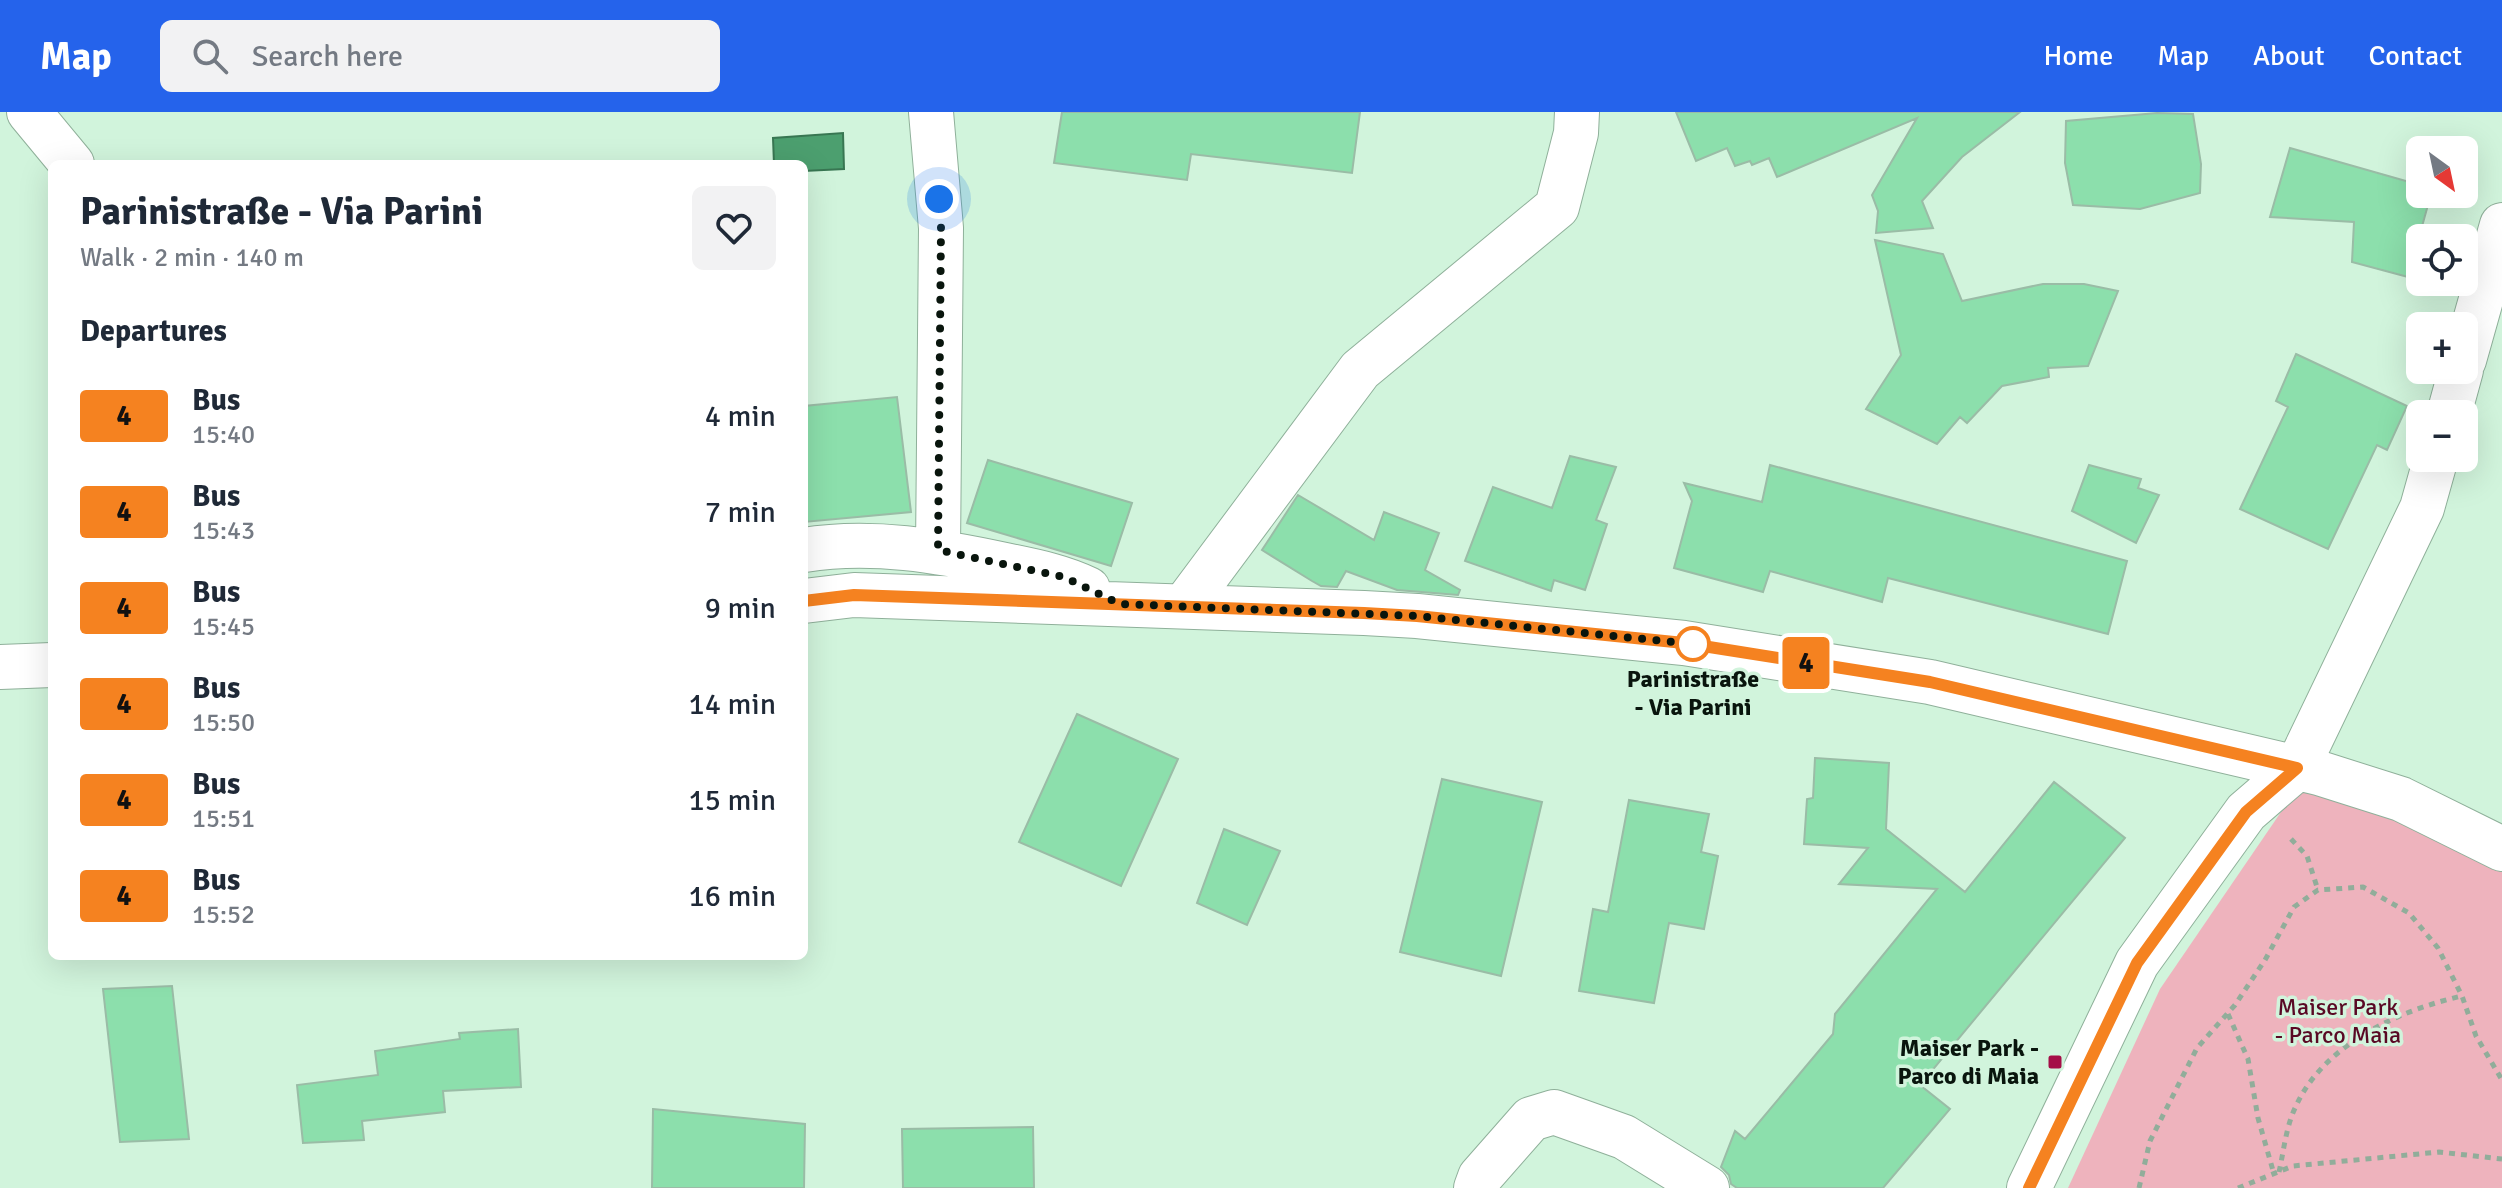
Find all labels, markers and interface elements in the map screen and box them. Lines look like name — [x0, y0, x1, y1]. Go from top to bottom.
search box — [160, 20, 720, 92]
text: Map — [40, 33, 112, 80]
icon: search — [188, 34, 232, 78]
text: Search here — [252, 38, 403, 75]
text: Home — [2044, 39, 2113, 73]
text: Map — [2157, 39, 2209, 73]
text: About — [2253, 39, 2325, 73]
text: Contact — [2369, 39, 2462, 73]
north arrow — [2406, 136, 2478, 208]
map controls — [2406, 136, 2478, 472]
your location — [919, 179, 959, 219]
button: heart — [692, 186, 776, 270]
text: Parinistraße - Via Parini — [80, 188, 483, 235]
button: locate — [2406, 224, 2478, 296]
text: Walk · 2 min · 140 m — [80, 242, 304, 274]
button: + — [2406, 312, 2478, 384]
text: Departures — [80, 313, 227, 350]
text: Bus — [192, 382, 240, 419]
text: 4 min — [705, 398, 776, 435]
text: 4 — [116, 399, 132, 433]
button: − — [2406, 400, 2478, 472]
text: 15:40 — [192, 419, 255, 451]
text: Bus — [192, 478, 240, 515]
text: 7 min — [705, 494, 776, 531]
text: 4 — [116, 495, 132, 529]
text: 15:43 — [192, 515, 255, 547]
text: Bus — [192, 574, 240, 611]
text: 9 min — [705, 590, 776, 627]
text: 4 — [116, 591, 132, 625]
text: 15:45 — [192, 611, 255, 643]
marker: Parinistraße - Via Parini — [1676, 627, 1710, 661]
line badge: 4 — [1780, 637, 1832, 689]
text: 4 — [1798, 646, 1814, 680]
place label: Parinistraße - Via Parini — [1627, 664, 1759, 722]
text: Bus — [192, 670, 240, 707]
text: 14 min — [689, 686, 776, 723]
text: 4 — [116, 687, 132, 721]
text: 15:50 — [192, 707, 255, 739]
text: Bus — [192, 766, 240, 803]
text: 15 min — [689, 782, 776, 819]
text: 4 — [116, 783, 132, 817]
text: 15:51 — [192, 803, 255, 835]
text: Bus — [192, 862, 240, 899]
text: 16 min — [689, 878, 776, 915]
text: 4 — [116, 879, 132, 913]
text: 15:52 — [192, 899, 255, 931]
park label: Maiser Park - Parco Maia — [2275, 992, 2401, 1050]
place label: Maiser Park - Parco di Maia — [1898, 1033, 2039, 1091]
marker: Maiser Park - Parco di Maia — [2046, 1053, 2064, 1071]

